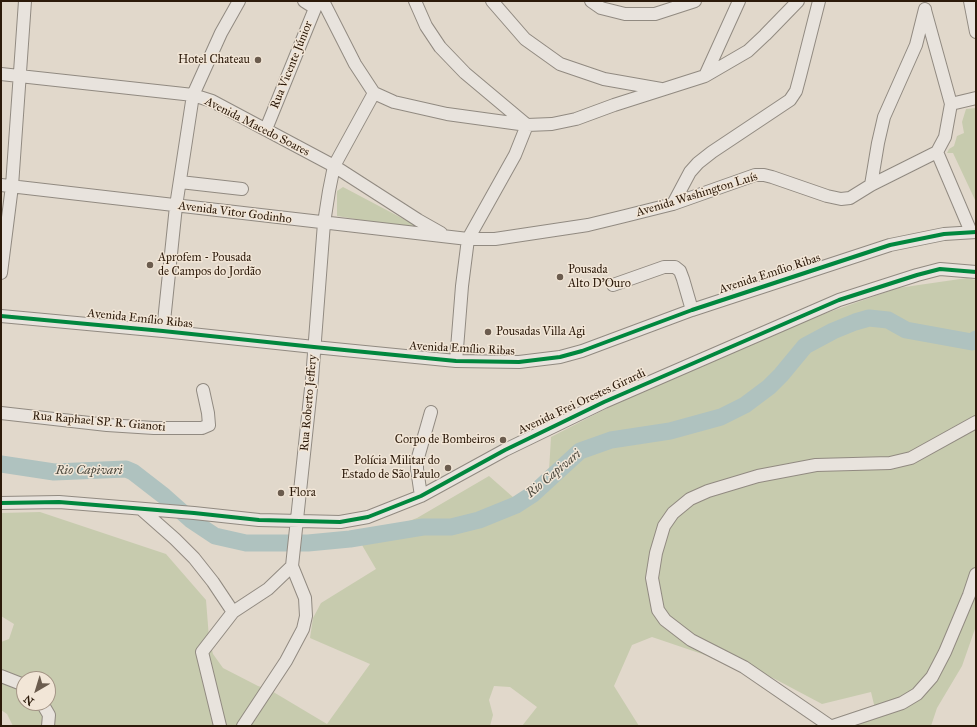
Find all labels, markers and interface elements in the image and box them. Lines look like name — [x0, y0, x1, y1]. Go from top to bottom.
street label: Rua Vicente Júnior — [268, 19, 316, 111]
place label: Hotel Chateau — [178, 53, 250, 67]
marker: Hotel Chateau — [253, 55, 263, 65]
street label: Avenida Macedo Soares — [202, 94, 312, 160]
street label: Avenida Washington Luís — [634, 170, 760, 220]
street label: Avenida Vitor Godinho — [177, 199, 293, 227]
place label: Aprofem - Pousada de Campos do Jordão — [158, 251, 261, 279]
street label: Avenida Emílio Ribas — [717, 251, 823, 297]
marker: Aprofem - Pousada de Campos do Jordão — [145, 260, 155, 270]
place label: Pousada Alto D'Ouro — [568, 263, 631, 291]
marker: Pousada Alto D'Ouro — [555, 272, 565, 282]
street label: Avenida Emílio Ribas — [87, 306, 193, 332]
place label: Pousadas Villa Agi — [496, 325, 585, 339]
marker: Pousadas Villa Agi — [483, 327, 493, 337]
street label: Avenida Emílio Ribas — [409, 339, 515, 359]
street label: Rua Roberto Jeffery — [298, 354, 320, 452]
street label: Avenida Frei Orestes Girardi — [516, 366, 648, 438]
street label: Rua Raphael SP. R. Gianoti — [32, 409, 166, 435]
place label: Corpo de Bombeiros — [395, 433, 495, 447]
marker: Corpo de Bombeiros — [498, 435, 508, 445]
water label: Rio Capivari — [523, 446, 585, 502]
place label: Polícia Militar do Estado de São Paulo — [341, 454, 440, 482]
water label: Rio Capivari — [56, 463, 122, 479]
marker: Polícia Militar do Estado de São Paulo — [443, 463, 453, 473]
place label: Flora — [289, 486, 316, 500]
marker: Flora — [276, 488, 286, 498]
north arrow — [16, 671, 56, 711]
text: N — [21, 692, 37, 708]

